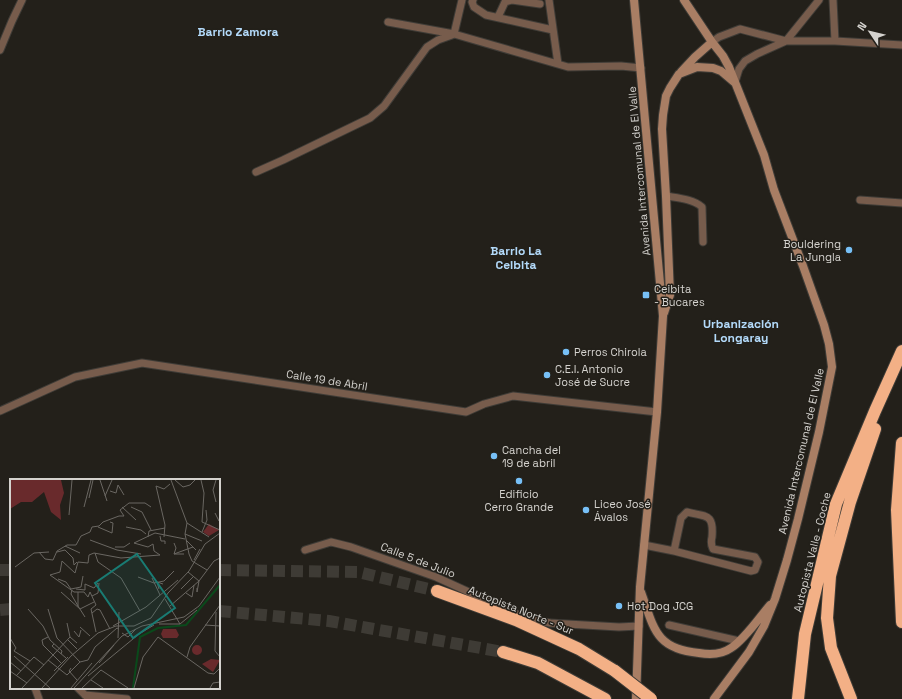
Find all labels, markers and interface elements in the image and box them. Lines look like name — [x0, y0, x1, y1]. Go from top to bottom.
north arrow — [850, 12, 890, 52]
text: N — [854, 19, 870, 33]
district label: Barrio Zamora — [198, 24, 279, 40]
street label: Avenida Intercomunal de El Valle — [625, 86, 653, 256]
place label: Bouldering La Jungla — [783, 237, 842, 264]
district label: Barrio La Ceibita — [490, 243, 542, 273]
marker: Bouldering La Jungla — [844, 245, 854, 255]
place label: Ceibita - Bucares — [654, 282, 705, 309]
marker: Ceibita - Bucares — [641, 290, 651, 300]
district label: Urbanización Longaray — [703, 316, 779, 346]
place label: Perros Chirola — [574, 345, 647, 359]
marker: Perros Chirola — [561, 347, 571, 357]
place label: C.E.I. Antonio José de Sucre — [555, 362, 630, 389]
street label: Calle 19 de Abril — [285, 367, 369, 393]
street label: Avenida Intercomunal de El Valle — [775, 367, 827, 535]
marker: C.E.I. Antonio José de Sucre — [542, 370, 552, 380]
place label: Cancha del 19 de abril — [502, 443, 561, 470]
marker: Cancha del 19 de abril — [489, 451, 499, 461]
marker: Edificio Cerro Grande — [514, 476, 524, 486]
inset map — [10, 479, 220, 689]
place label: Edificio Cerro Grande — [484, 487, 554, 514]
street label: Autopista Valle - Coche — [790, 491, 834, 613]
place label: Liceo José Ávalos — [594, 497, 651, 524]
marker: Liceo José Ávalos — [581, 505, 591, 515]
street label: Calle 5 de Julio — [379, 539, 458, 581]
street label: Autopista Norte - Sur — [466, 582, 576, 638]
place label: Hot Dog JCG — [627, 599, 693, 613]
marker: Hot Dog JCG — [614, 601, 624, 611]

